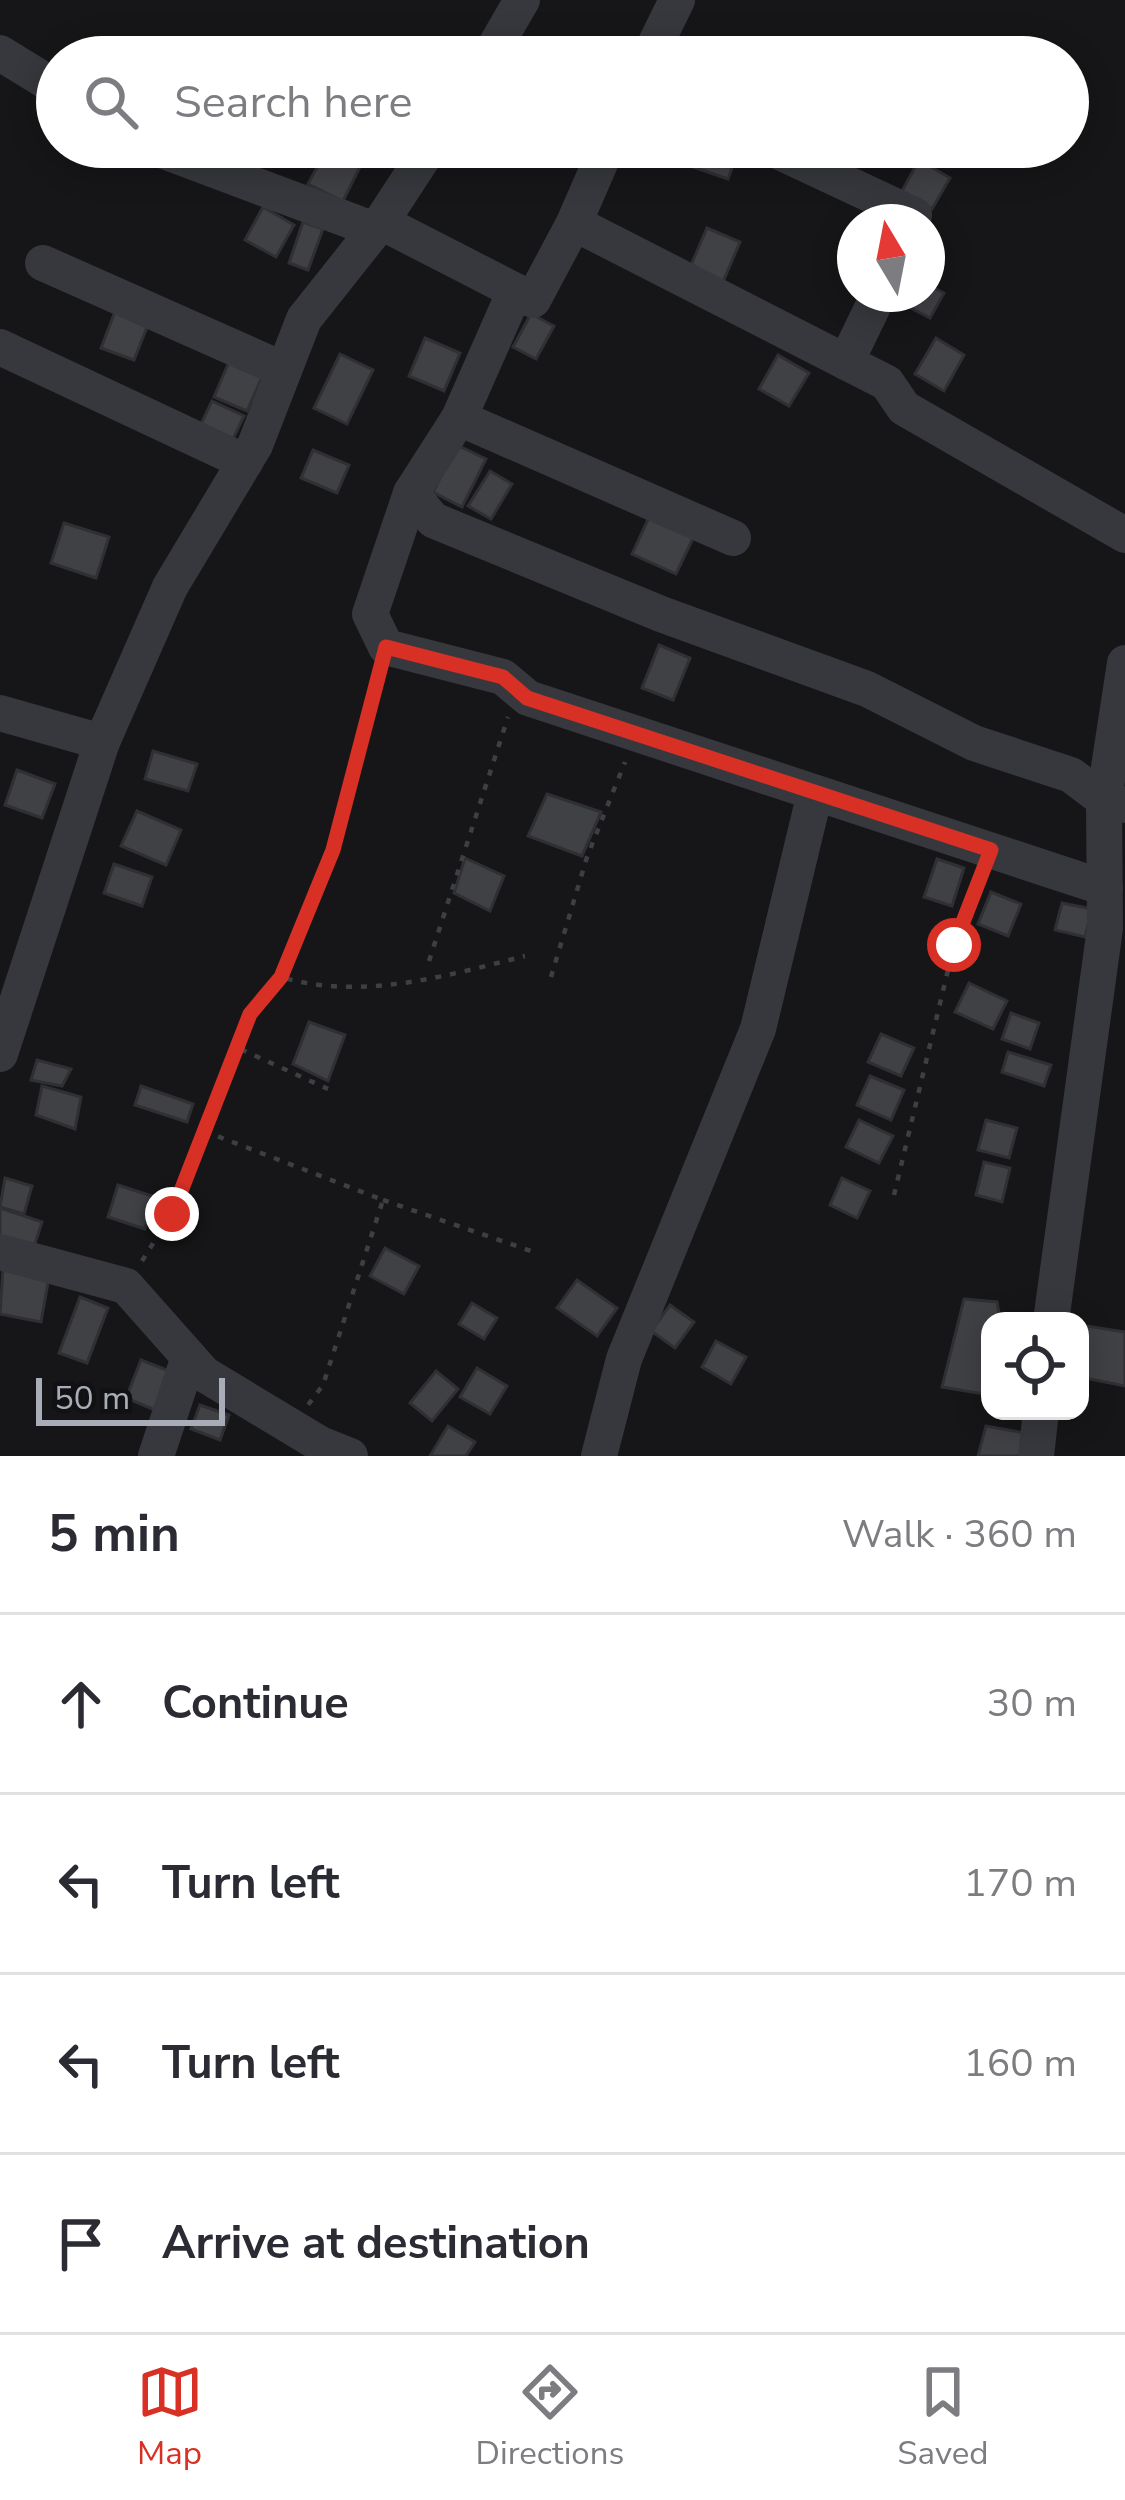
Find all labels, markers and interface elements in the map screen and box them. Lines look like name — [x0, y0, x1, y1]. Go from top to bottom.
search box — [36, 36, 1089, 168]
icon: search — [78, 69, 144, 135]
text: Search here — [174, 72, 413, 133]
north arrow — [837, 204, 945, 312]
route start — [927, 918, 981, 972]
route end — [145, 1187, 199, 1241]
map controls — [981, 1312, 1089, 1420]
button: locate — [981, 1312, 1089, 1420]
scale bar — [36, 1372, 225, 1425]
text: 50 m — [54, 1376, 130, 1421]
text: 5 min — [48, 1499, 180, 1569]
text: Walk · 360 m — [842, 1508, 1077, 1561]
icon: ahead — [48, 1671, 114, 1737]
text: Continue — [162, 1673, 349, 1734]
text: 30 m — [987, 1677, 1077, 1730]
icon: left — [48, 1851, 114, 1917]
text: Turn left — [162, 1853, 340, 1914]
text: 170 m — [963, 1857, 1077, 1910]
icon: left — [48, 2031, 114, 2097]
text: Turn left — [162, 2033, 340, 2094]
text: 160 m — [963, 2037, 1077, 2090]
icon: arrive — [48, 2211, 114, 2277]
text: Arrive at destination — [162, 2213, 590, 2274]
tab: Map — [137, 2359, 203, 2476]
tab: Directions — [476, 2359, 624, 2476]
tab: Saved — [897, 2359, 988, 2476]

